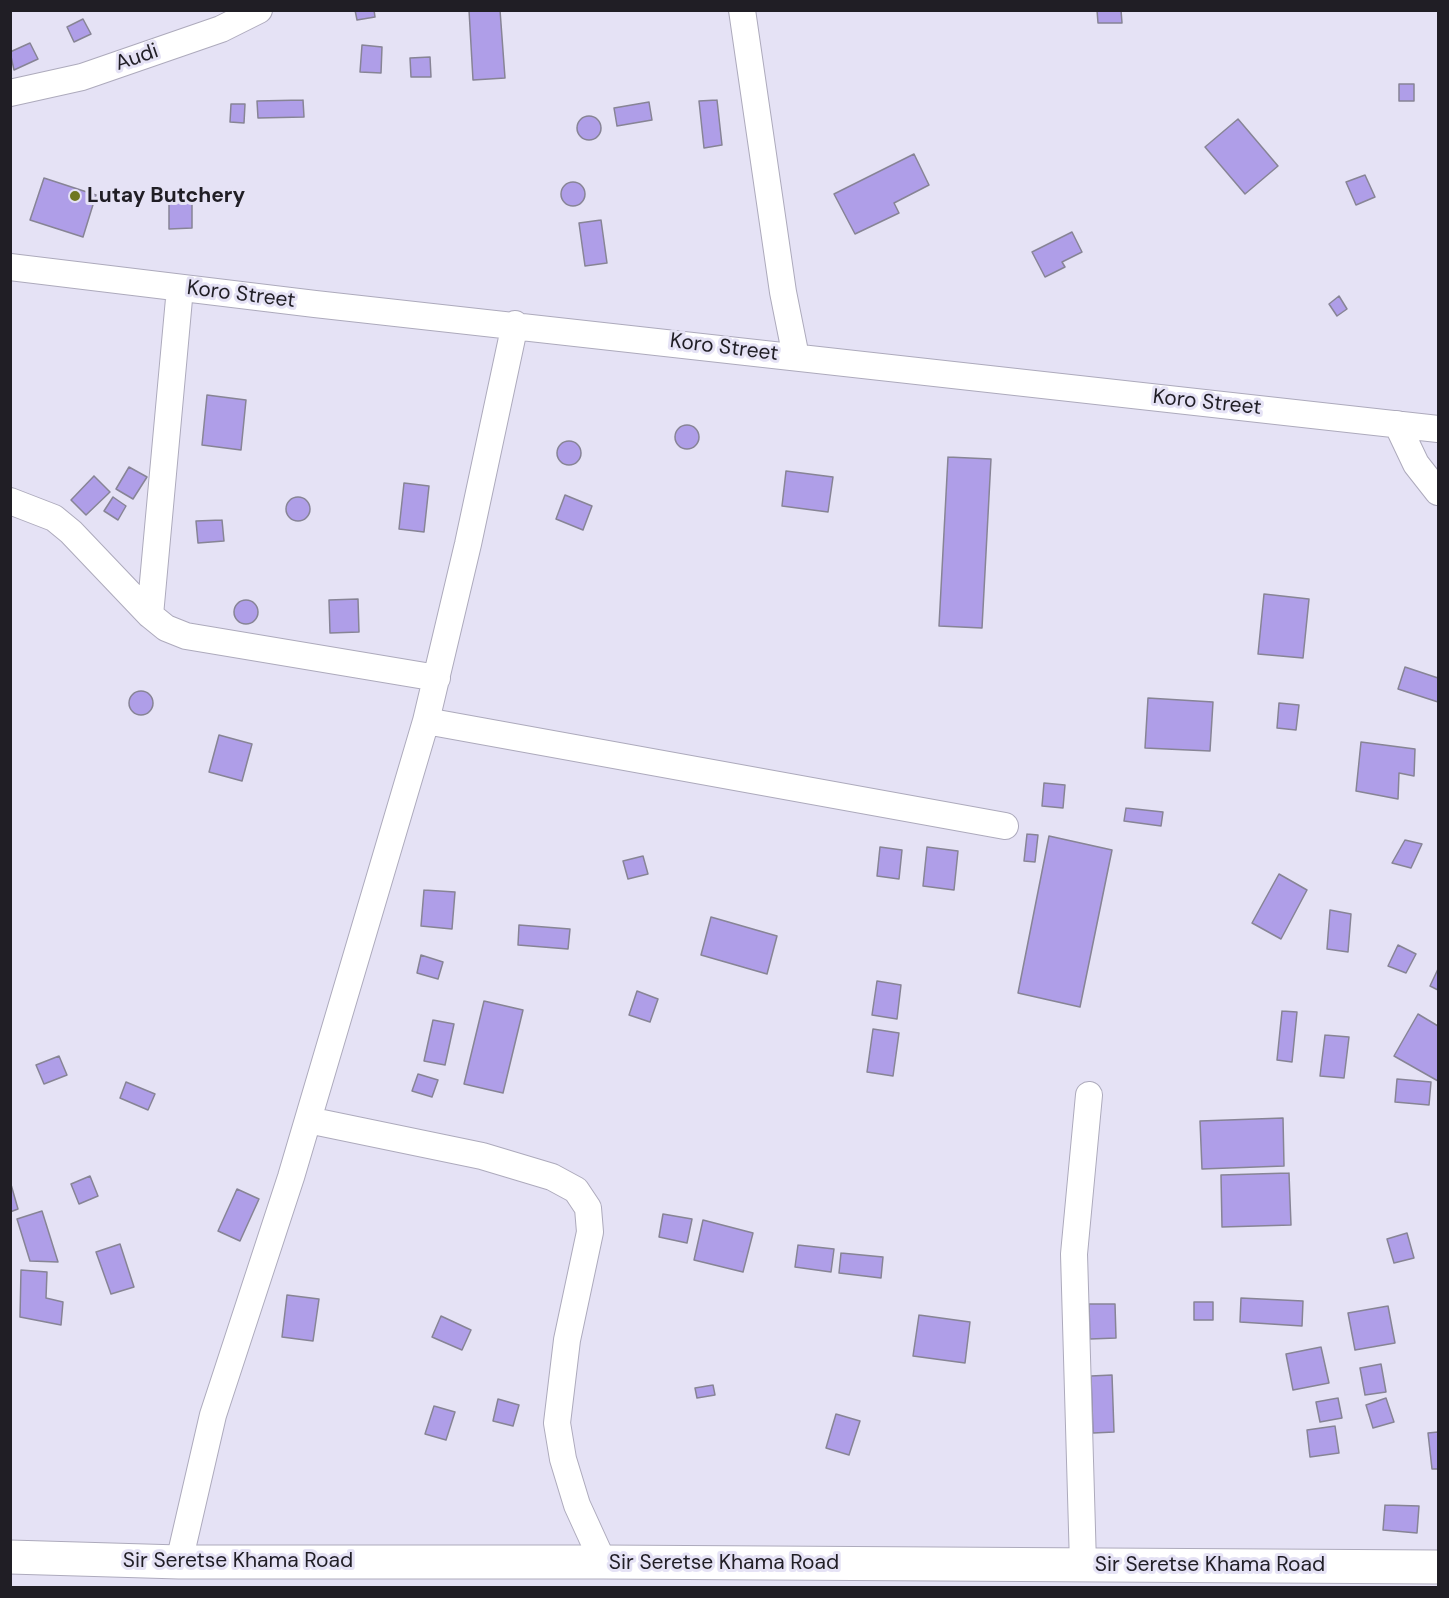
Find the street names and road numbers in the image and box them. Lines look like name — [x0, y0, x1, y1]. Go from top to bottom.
street label: Audi — [112, 39, 162, 77]
street label: Koro Street — [185, 276, 297, 314]
street label: Koro Street — [668, 329, 780, 367]
street label: Koro Street — [1152, 385, 1262, 421]
street label: Sir Seretse Khama Road — [123, 1548, 353, 1574]
street label: Sir Seretse Khama Road — [609, 1550, 839, 1576]
street label: Sir Seretse Khama Road — [1095, 1552, 1325, 1578]

